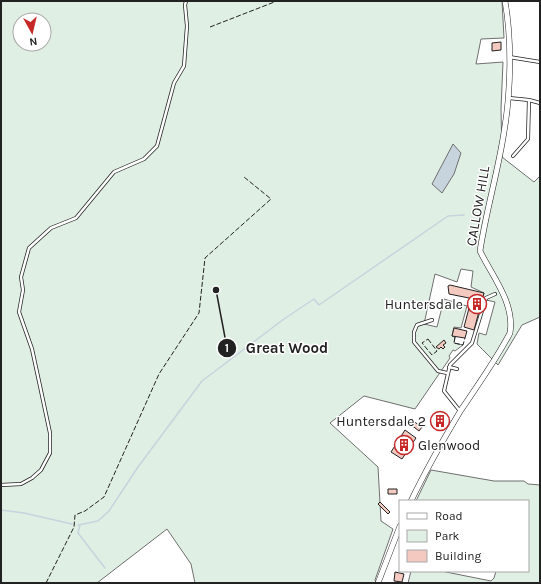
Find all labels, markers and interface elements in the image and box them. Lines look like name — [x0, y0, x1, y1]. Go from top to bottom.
north arrow — [12, 12, 52, 52]
text: N — [29, 34, 38, 48]
street label: CALLOW HILL — [463, 164, 493, 247]
building icon: Huntersdale — [466, 293, 488, 315]
place label: Huntersdale — [385, 296, 463, 313]
callout: Great Wood — [217, 334, 336, 361]
text: Great Wood — [246, 339, 328, 357]
text: 1 — [225, 341, 229, 355]
building icon: Huntersdale 2 — [429, 410, 451, 432]
place label: Huntersdale 2 — [336, 413, 426, 430]
building icon: Glenwood — [393, 434, 415, 456]
place label: Glenwood — [418, 437, 480, 454]
legend — [399, 500, 529, 572]
text: Road — [435, 509, 463, 523]
text: Park — [435, 529, 460, 543]
text: Building — [435, 549, 482, 563]

